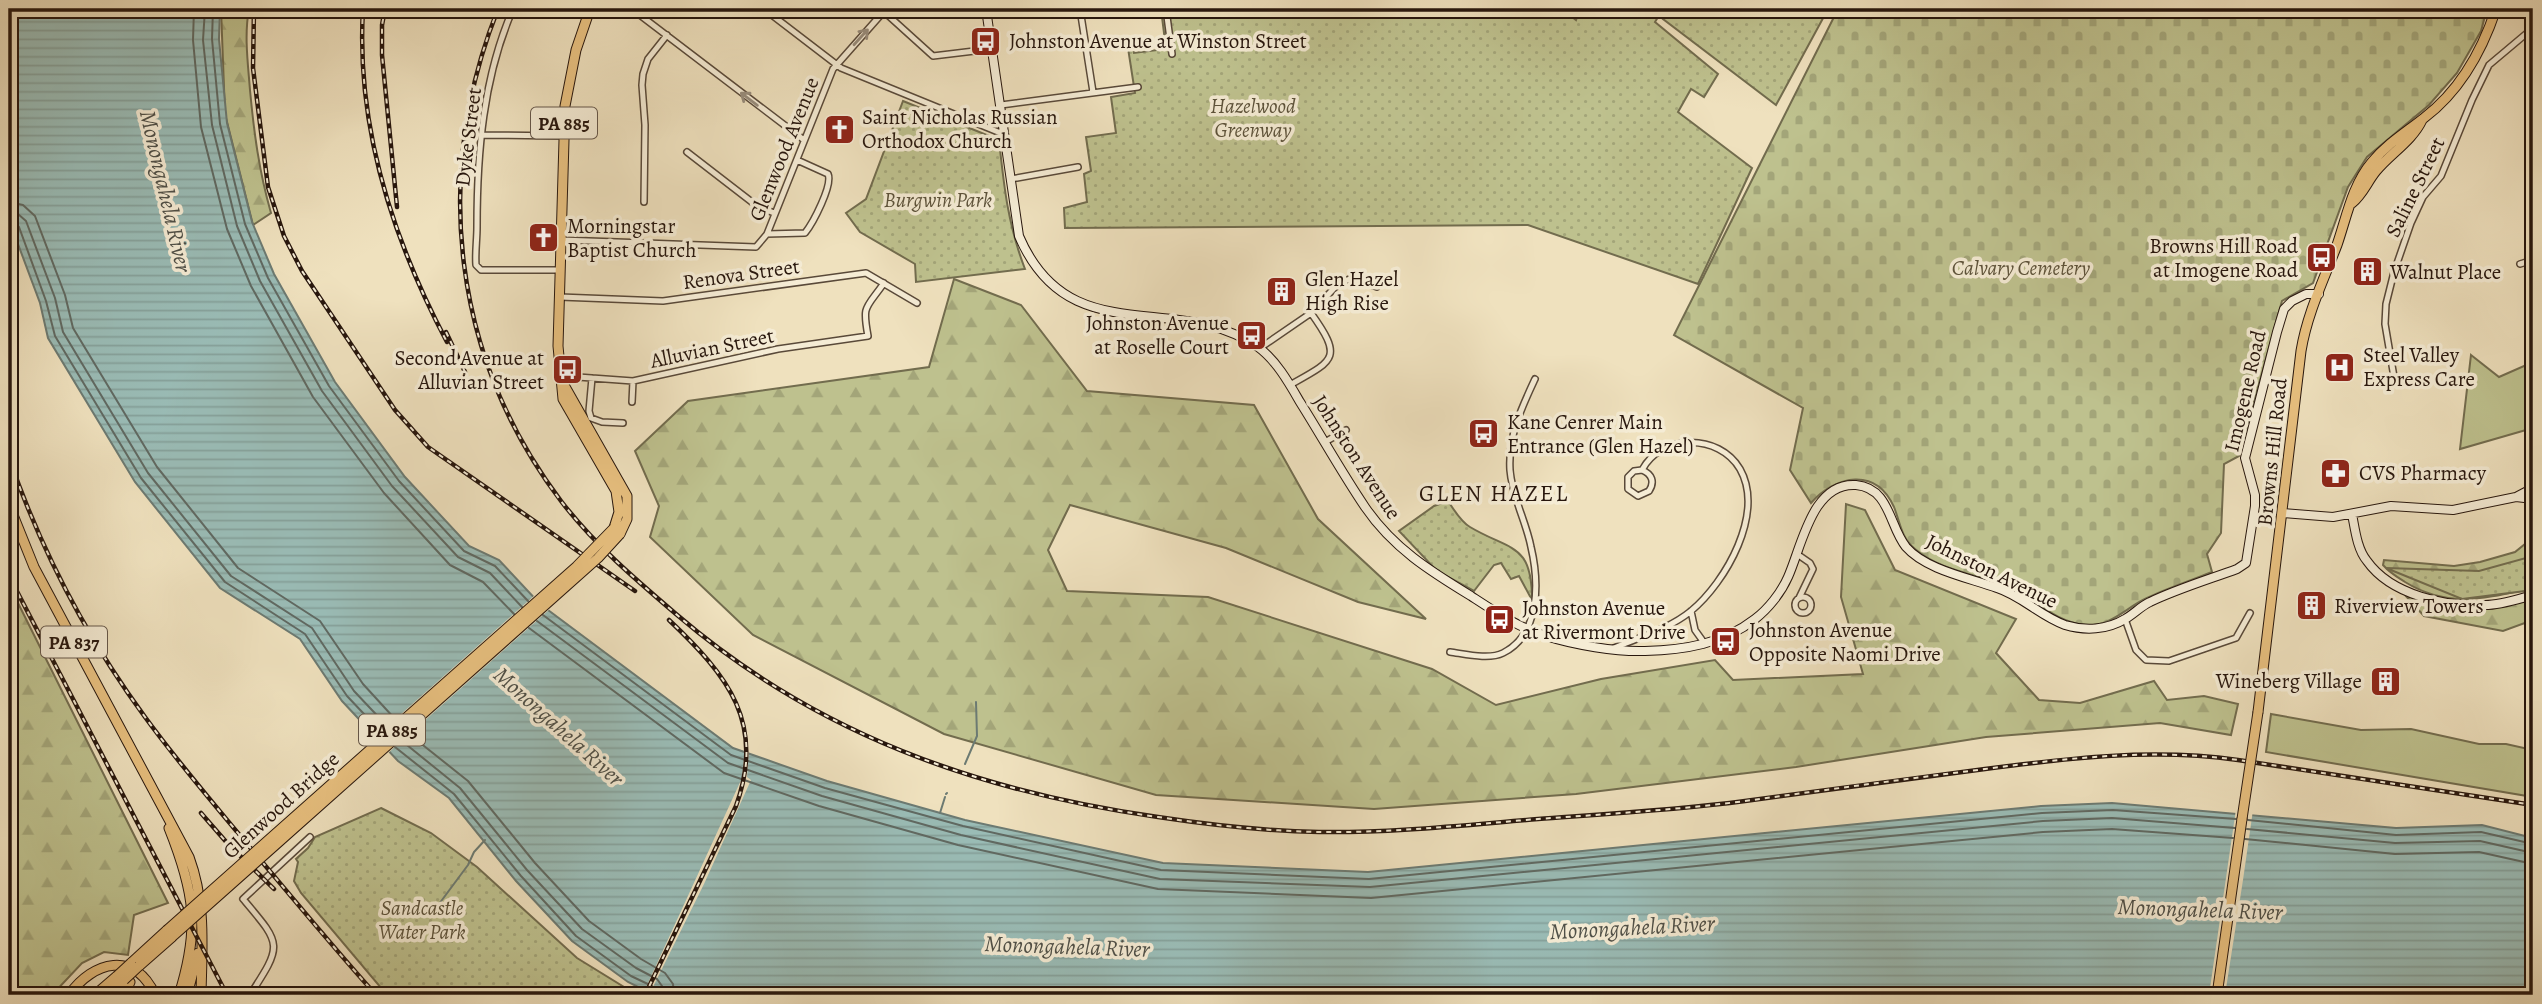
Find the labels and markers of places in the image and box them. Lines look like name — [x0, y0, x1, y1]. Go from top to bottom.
bus stop icon: Johnston Avenue at Winston Street — [969, 24, 1003, 58]
place label: Johnston Avenue at Winston Street — [1009, 27, 1307, 55]
place label: Saint Nicholas Russian Orthodox Church — [862, 103, 1058, 155]
church icon: Saint Nicholas Russian Orthodox Church — [822, 112, 856, 146]
place label: Morningstar Baptist Church — [567, 212, 696, 264]
church icon: Morningstar Baptist Church — [527, 221, 561, 255]
place label: Browns Hill Road at Imogene Road — [2149, 232, 2299, 284]
bus stop icon: Browns Hill Road at Imogene Road — [2304, 241, 2338, 275]
building icon: Walnut Place — [2350, 255, 2384, 289]
place label: Walnut Place — [2389, 258, 2501, 286]
place label: Glen Hazel High Rise — [1305, 265, 1398, 317]
building icon: Glen Hazel High Rise — [1265, 274, 1299, 308]
place label: Johnston Avenue at Roselle Court — [1086, 309, 1229, 361]
bus stop icon: Johnston Avenue at Roselle Court — [1235, 318, 1269, 352]
place label: Steel Valley Express Care — [2363, 341, 2475, 393]
place label: Second Avenue at Alluvian Street — [394, 344, 544, 396]
hospital icon: Steel Valley Express Care — [2323, 350, 2357, 384]
bus stop icon: Second Avenue at Alluvian Street — [550, 353, 584, 387]
place label: Kane Cenrer Main Entrance (Glen Hazel) — [1507, 408, 1693, 460]
bus stop icon: Kane Cenrer Main Entrance (Glen Hazel) — [1467, 417, 1501, 451]
pharmacy icon: CVS Pharmacy — [2319, 456, 2353, 490]
place label: CVS Pharmacy — [2359, 459, 2487, 487]
building icon: Riverview Towers — [2294, 589, 2328, 623]
place label: Riverview Towers — [2334, 592, 2484, 620]
place label: Johnston Avenue at Rivermont Drive — [1522, 594, 1686, 646]
bus stop icon: Johnston Avenue at Rivermont Drive — [1482, 603, 1516, 637]
place label: Johnston Avenue Opposite Naomi Drive — [1749, 616, 1941, 668]
bus stop icon: Johnston Avenue Opposite Naomi Drive — [1709, 625, 1743, 659]
building icon: Wineberg Village — [2368, 664, 2402, 698]
place label: Wineberg Village — [2215, 667, 2362, 695]

